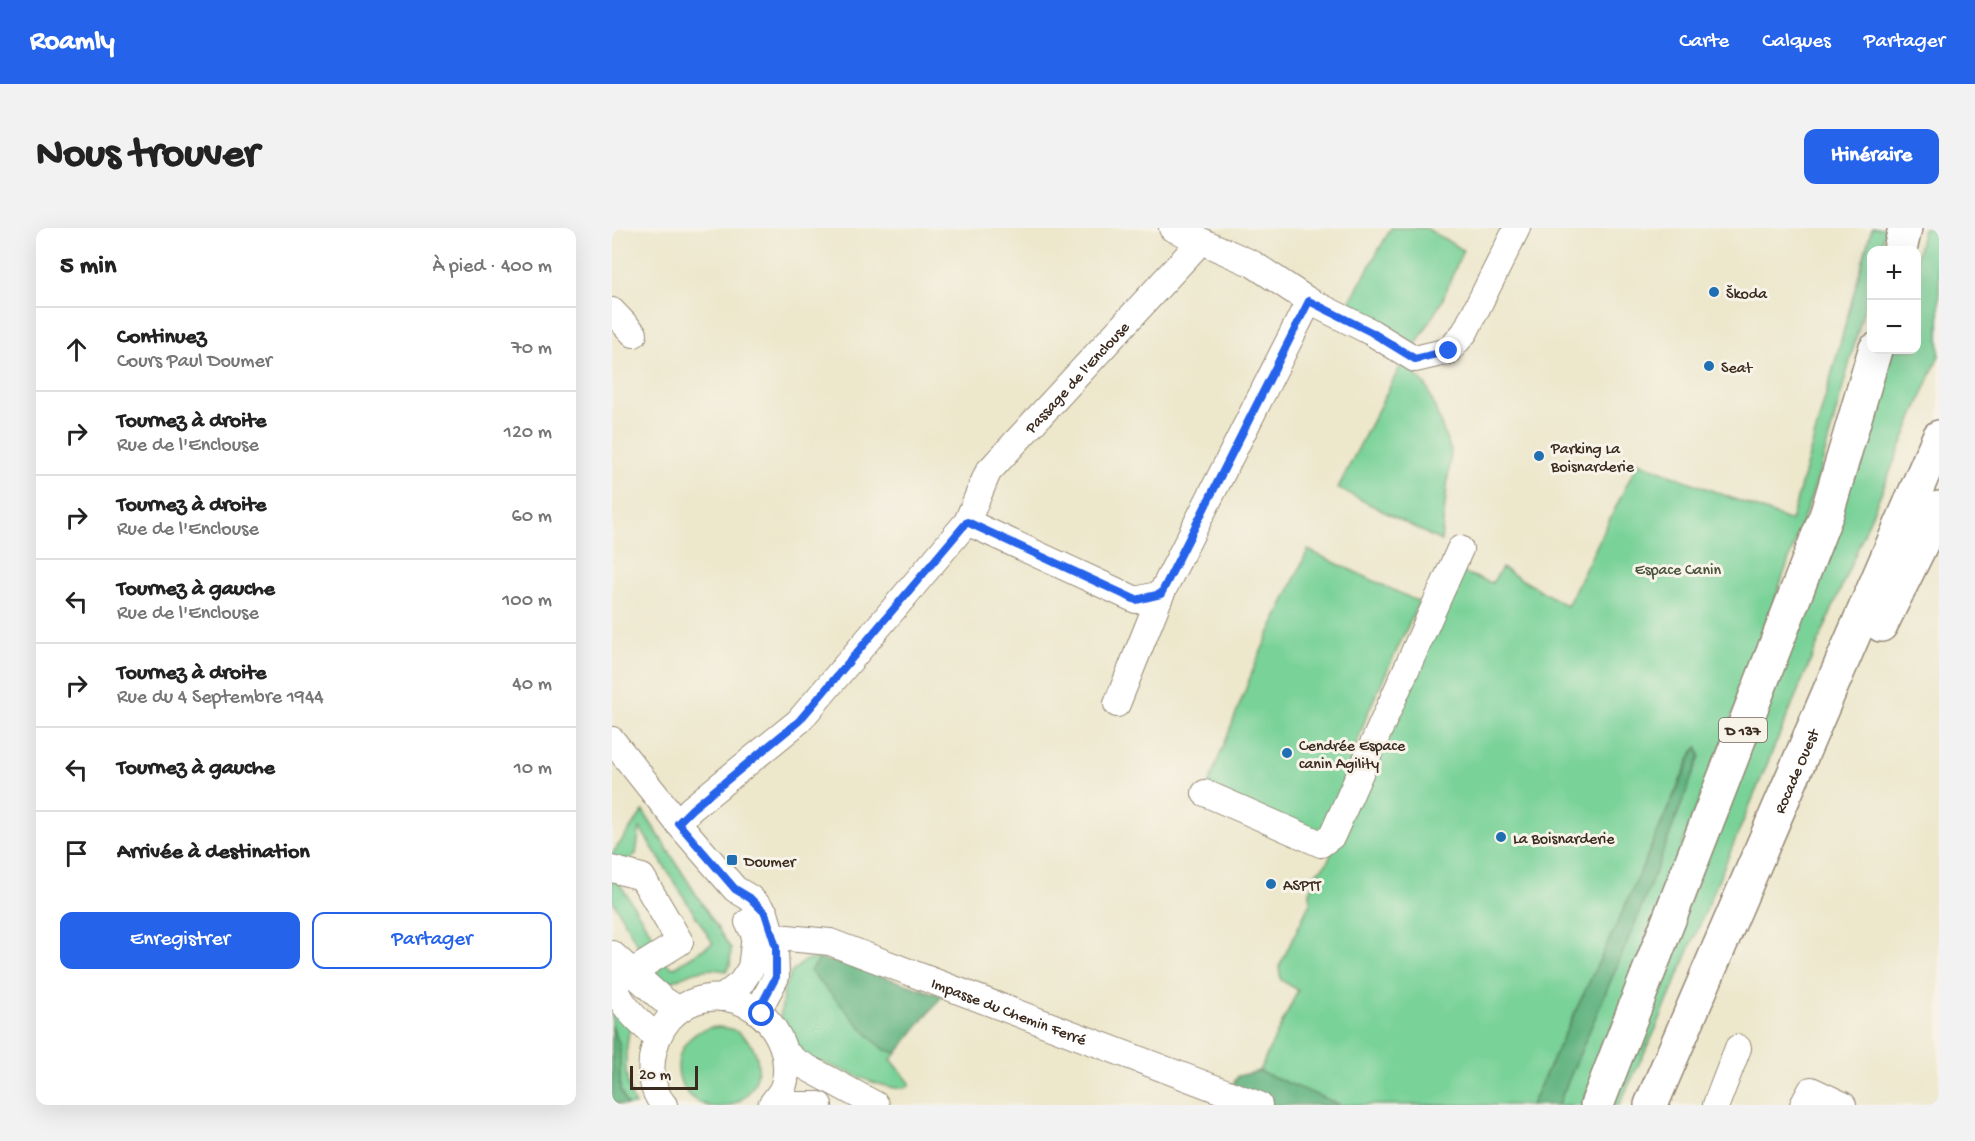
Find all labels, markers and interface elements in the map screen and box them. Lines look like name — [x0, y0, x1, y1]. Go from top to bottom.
text: Roamly — [30, 26, 115, 59]
text: Carte — [1679, 30, 1729, 55]
text: Calques — [1762, 30, 1831, 55]
text: Partager — [1864, 30, 1945, 55]
button: Itinéraire — [1804, 129, 1939, 184]
text: Nous trouver — [36, 132, 259, 181]
map controls — [1867, 246, 1921, 354]
button: + — [1867, 246, 1921, 300]
text: 5 min — [60, 252, 116, 283]
text: À pied · 400 m — [432, 256, 552, 279]
marker: Škoda — [1707, 285, 1721, 299]
place label: Škoda — [1726, 285, 1768, 305]
button: − — [1867, 300, 1921, 354]
street label: Passage de l'Enclouse — [1022, 319, 1135, 439]
text: Continuez — [117, 325, 206, 351]
icon: ahead — [60, 333, 93, 366]
route end — [1435, 337, 1461, 363]
text: 70 m — [511, 338, 552, 361]
text: Cours Paul Doumer — [117, 351, 272, 374]
marker: Seat — [1702, 359, 1716, 373]
place label: Seat — [1721, 360, 1754, 379]
text: Tournez à droite — [117, 409, 266, 435]
icon: right — [60, 417, 93, 450]
text: 120 m — [504, 422, 552, 445]
text: Rue de l'Enclouse — [117, 435, 259, 458]
place label: Parking La Boisnarderie — [1550, 441, 1635, 478]
marker: Parking La Boisnarderie — [1532, 449, 1546, 463]
text: Tournez à droite — [117, 493, 266, 519]
icon: right — [60, 501, 93, 534]
text: 60 m — [512, 506, 552, 529]
text: Rue de l'Enclouse — [117, 519, 259, 542]
park label: Espace Canin — [1635, 562, 1722, 581]
text: Tournez à gauche — [117, 577, 275, 603]
icon: left — [60, 585, 93, 618]
text: 100 m — [502, 590, 552, 613]
text: Rue de l'Enclouse — [117, 603, 259, 626]
text: Tournez à droite — [117, 661, 266, 687]
icon: right — [60, 669, 93, 702]
text: 40 m — [512, 674, 552, 697]
text: Rue du 4 Septembre 1944 — [117, 687, 324, 710]
road number: D 137 — [1719, 718, 1767, 742]
street label: Rocade Ouest — [1772, 726, 1826, 817]
place label: Cendrée Espace canin Agility — [1299, 738, 1406, 775]
marker: Cendrée Espace canin Agility — [1280, 746, 1294, 760]
icon: left — [60, 753, 93, 786]
text: Tournez à gauche — [117, 756, 275, 782]
text: 10 m — [514, 758, 552, 781]
marker: La Boisnarderie — [1494, 830, 1508, 844]
place label: La Boisnarderie — [1513, 831, 1615, 850]
icon: arrive — [60, 837, 93, 870]
text: Arrivée à destination — [117, 840, 310, 866]
marker: Doumer — [725, 853, 739, 867]
place label: Doumer — [743, 854, 797, 873]
marker: ASPTT — [1264, 877, 1278, 891]
place label: ASPTT — [1283, 878, 1322, 897]
button: Enregistrer — [60, 912, 300, 969]
button: Partager — [312, 912, 552, 969]
street label: Impasse du Chemin Ferré — [928, 975, 1089, 1052]
route start — [748, 1000, 774, 1026]
scale bar — [630, 1063, 698, 1090]
text: 20 m — [639, 1067, 671, 1086]

